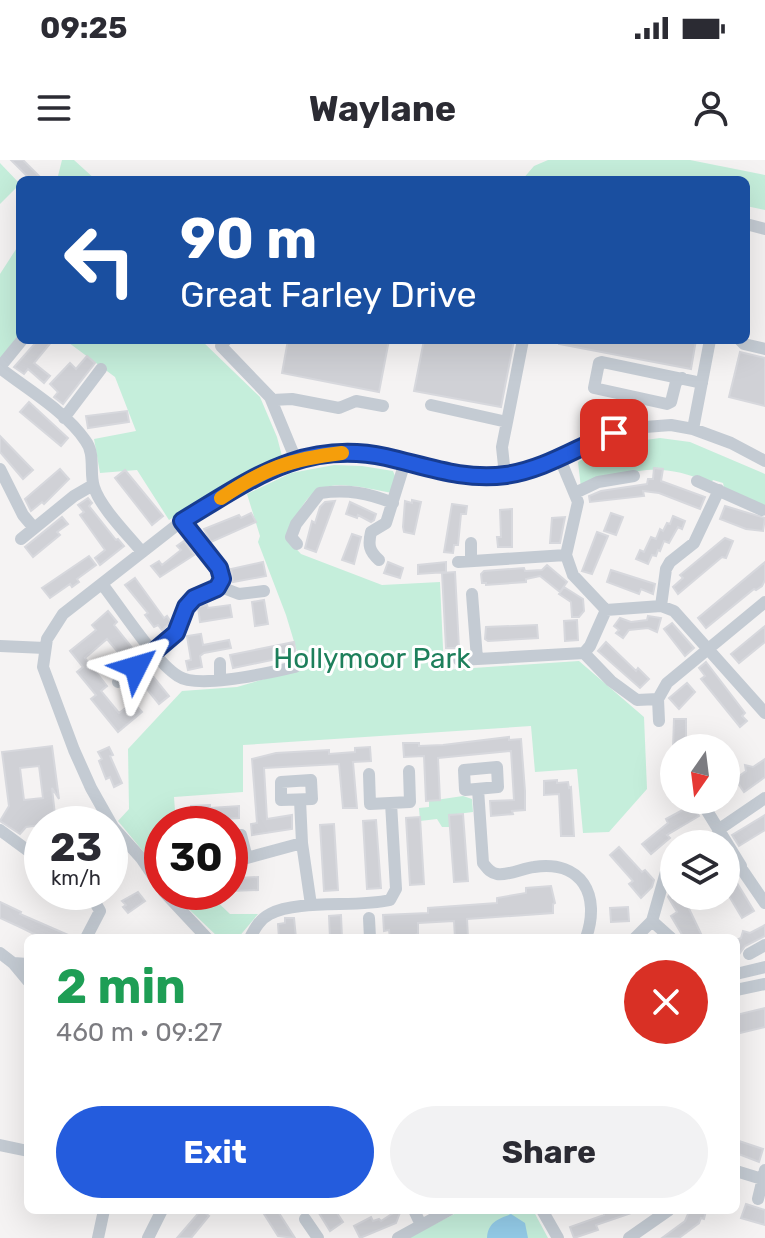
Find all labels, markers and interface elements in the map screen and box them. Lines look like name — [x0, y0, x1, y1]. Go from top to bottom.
text: 09:25 — [40, 10, 127, 46]
icon: menu — [32, 86, 76, 130]
icon: person — [689, 86, 733, 130]
text: Waylane — [309, 87, 456, 130]
text: 90 m — [180, 206, 317, 272]
icon: left — [48, 208, 152, 312]
text: Great Farley Drive — [180, 273, 477, 316]
pin — [580, 399, 648, 467]
icon: arrive — [592, 411, 636, 455]
position arrow — [94, 625, 178, 709]
park label: Hollymoor Park — [273, 642, 471, 675]
north arrow — [660, 734, 740, 814]
map controls — [660, 734, 740, 910]
speed limit sign: 30 — [144, 806, 248, 910]
text: 23 — [50, 824, 102, 871]
button: layers — [660, 830, 740, 910]
text: km/h — [51, 866, 101, 890]
text: 2 min — [56, 958, 186, 1015]
button: close — [624, 960, 708, 1044]
text: 460 m · 09:27 — [56, 1017, 222, 1048]
button: Exit — [56, 1106, 374, 1198]
button: Share — [390, 1106, 708, 1198]

